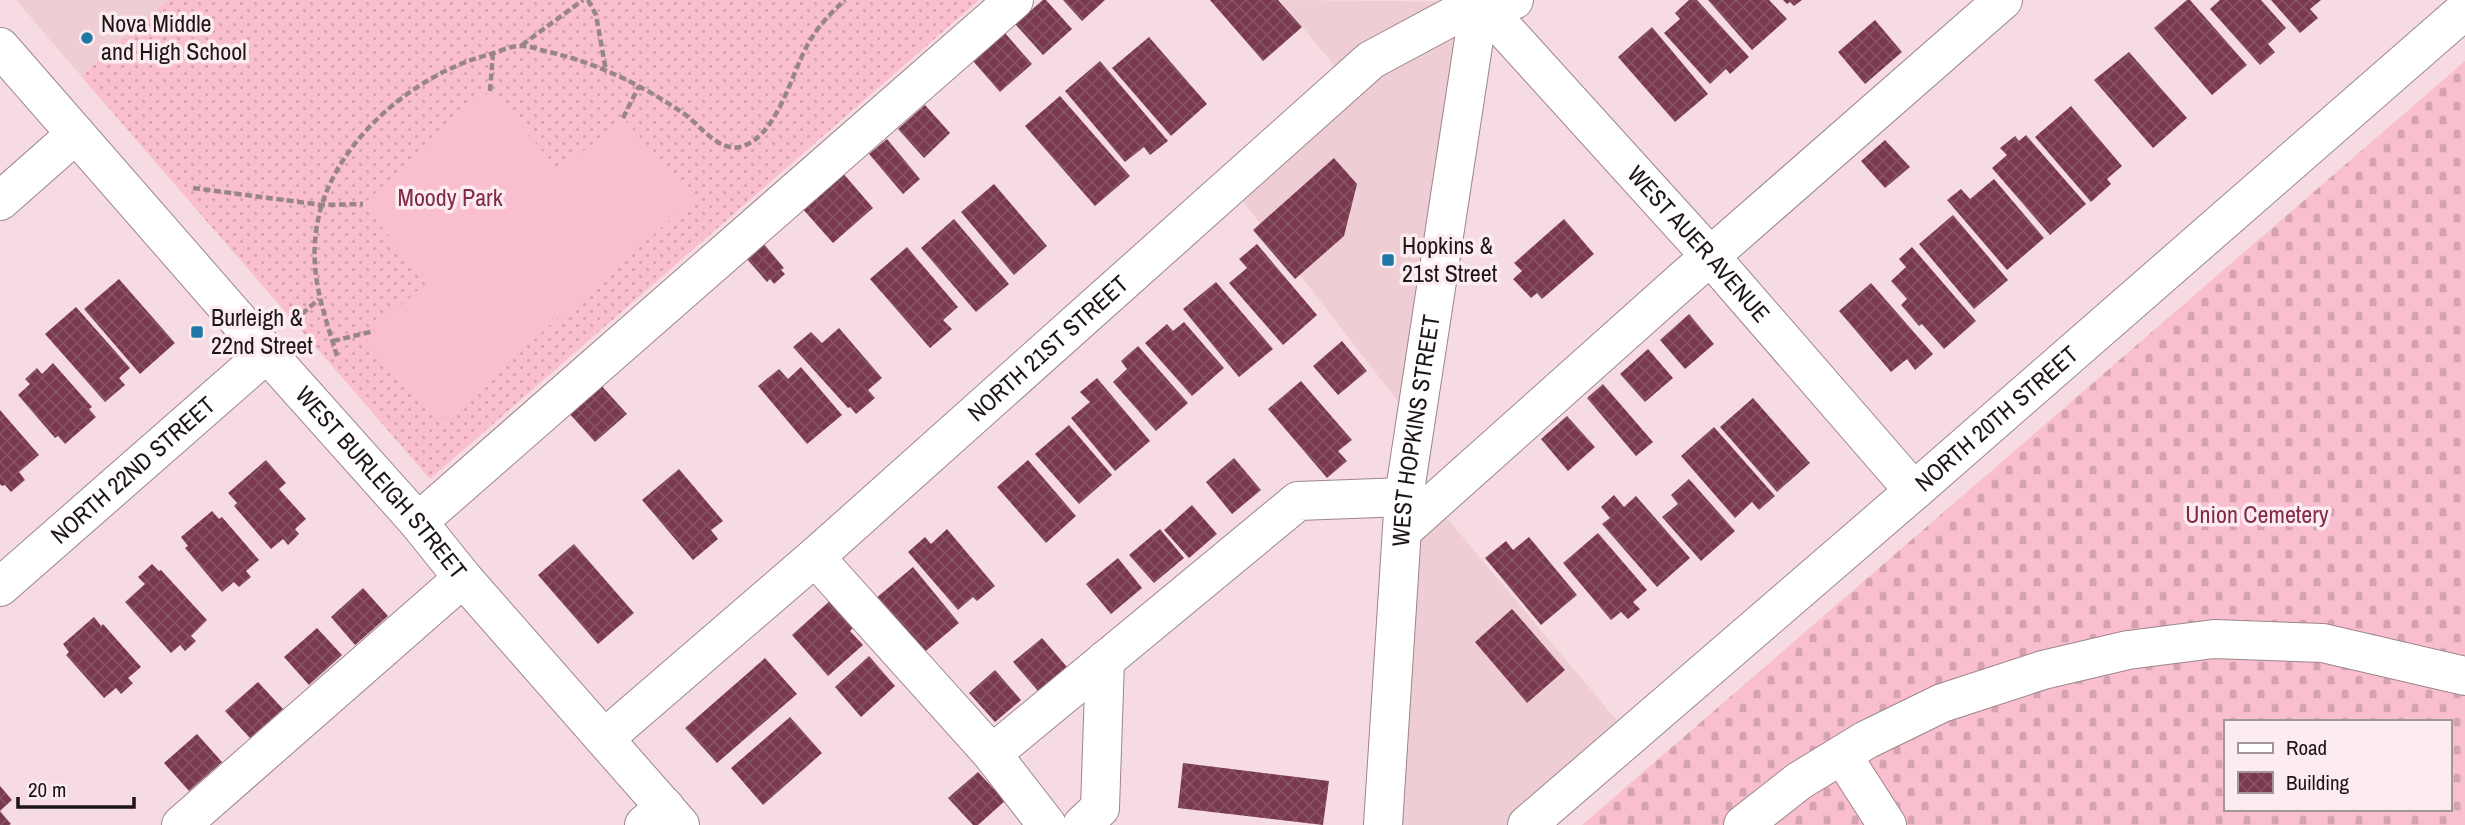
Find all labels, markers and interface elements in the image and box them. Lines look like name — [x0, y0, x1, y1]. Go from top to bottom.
place label: Nova Middle and High School — [101, 7, 247, 67]
marker: Nova Middle and High School — [79, 30, 95, 46]
street label: WEST AUER AVENUE — [1621, 158, 1777, 329]
park label: Moody Park — [398, 181, 503, 213]
place label: Hopkins & 21st Street — [1402, 229, 1498, 289]
marker: Hopkins & 21st Street — [1380, 252, 1396, 268]
street label: NORTH 21ST STREET — [960, 268, 1135, 428]
place label: Burleigh & 22nd Street — [211, 301, 313, 361]
street label: WEST HOPKINS STREET — [1384, 312, 1447, 547]
marker: Burleigh & 22nd Street — [189, 324, 205, 340]
street label: NORTH 20TH STREET — [1908, 338, 2084, 498]
street label: WEST BURLEIGH STREET — [289, 379, 475, 585]
street label: NORTH 22ND STREET — [43, 389, 221, 550]
park label: Union Cemetery — [2185, 498, 2329, 530]
legend — [2224, 720, 2451, 811]
text: Road — [2286, 733, 2327, 762]
scale bar — [18, 766, 133, 810]
text: Building — [2286, 768, 2350, 797]
text: 20 m — [28, 775, 66, 804]

